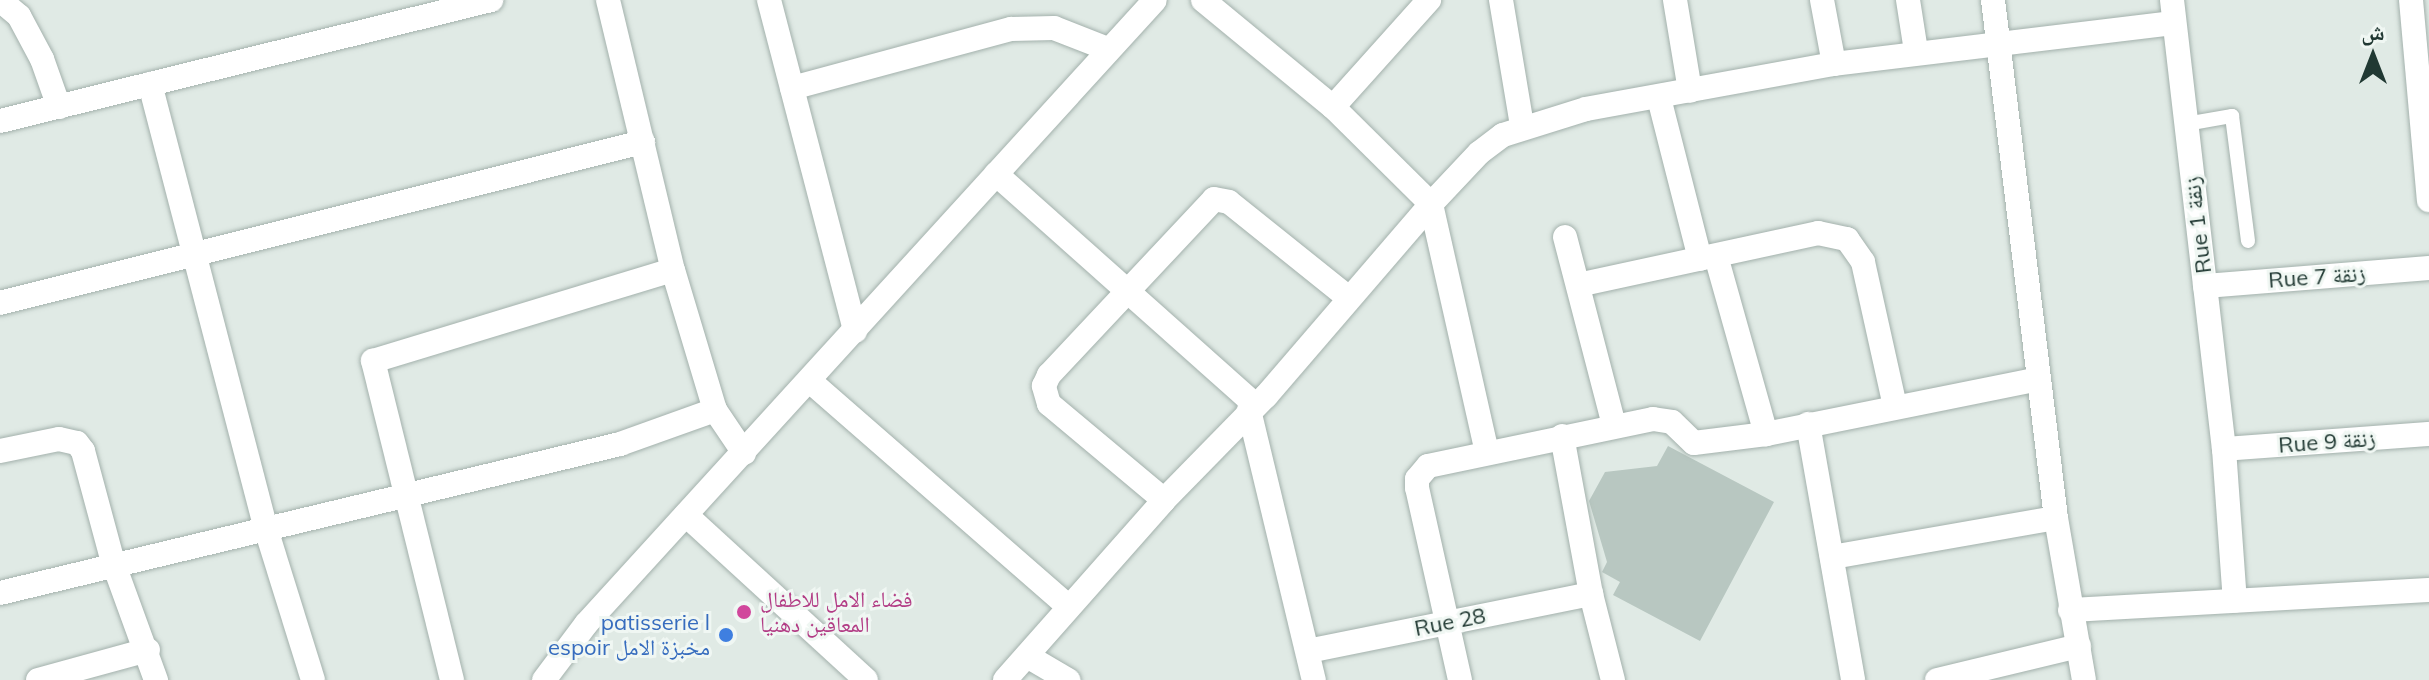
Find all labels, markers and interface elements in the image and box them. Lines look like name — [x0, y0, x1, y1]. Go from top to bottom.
north arrow — [2333, 16, 2413, 96]
text: ش — [2361, 18, 2385, 46]
street label: Rue 1 زنقة — [2179, 175, 2217, 275]
street label: Rue 7 زنقة — [2267, 260, 2367, 294]
street label: Rue 9 زنقة — [2277, 425, 2377, 459]
place label: فضاء الامل للاطفال المعاقين دهنيا — [760, 586, 912, 638]
street label: Rue 28 — [1412, 602, 1488, 642]
marker: فضاء الامل للاطفال المعاقين دهنيا — [735, 603, 753, 621]
place label: patisserie l espoir مخبزة الامل — [548, 609, 710, 660]
marker: patisserie l espoir مخبزة الامل — [717, 626, 735, 644]

